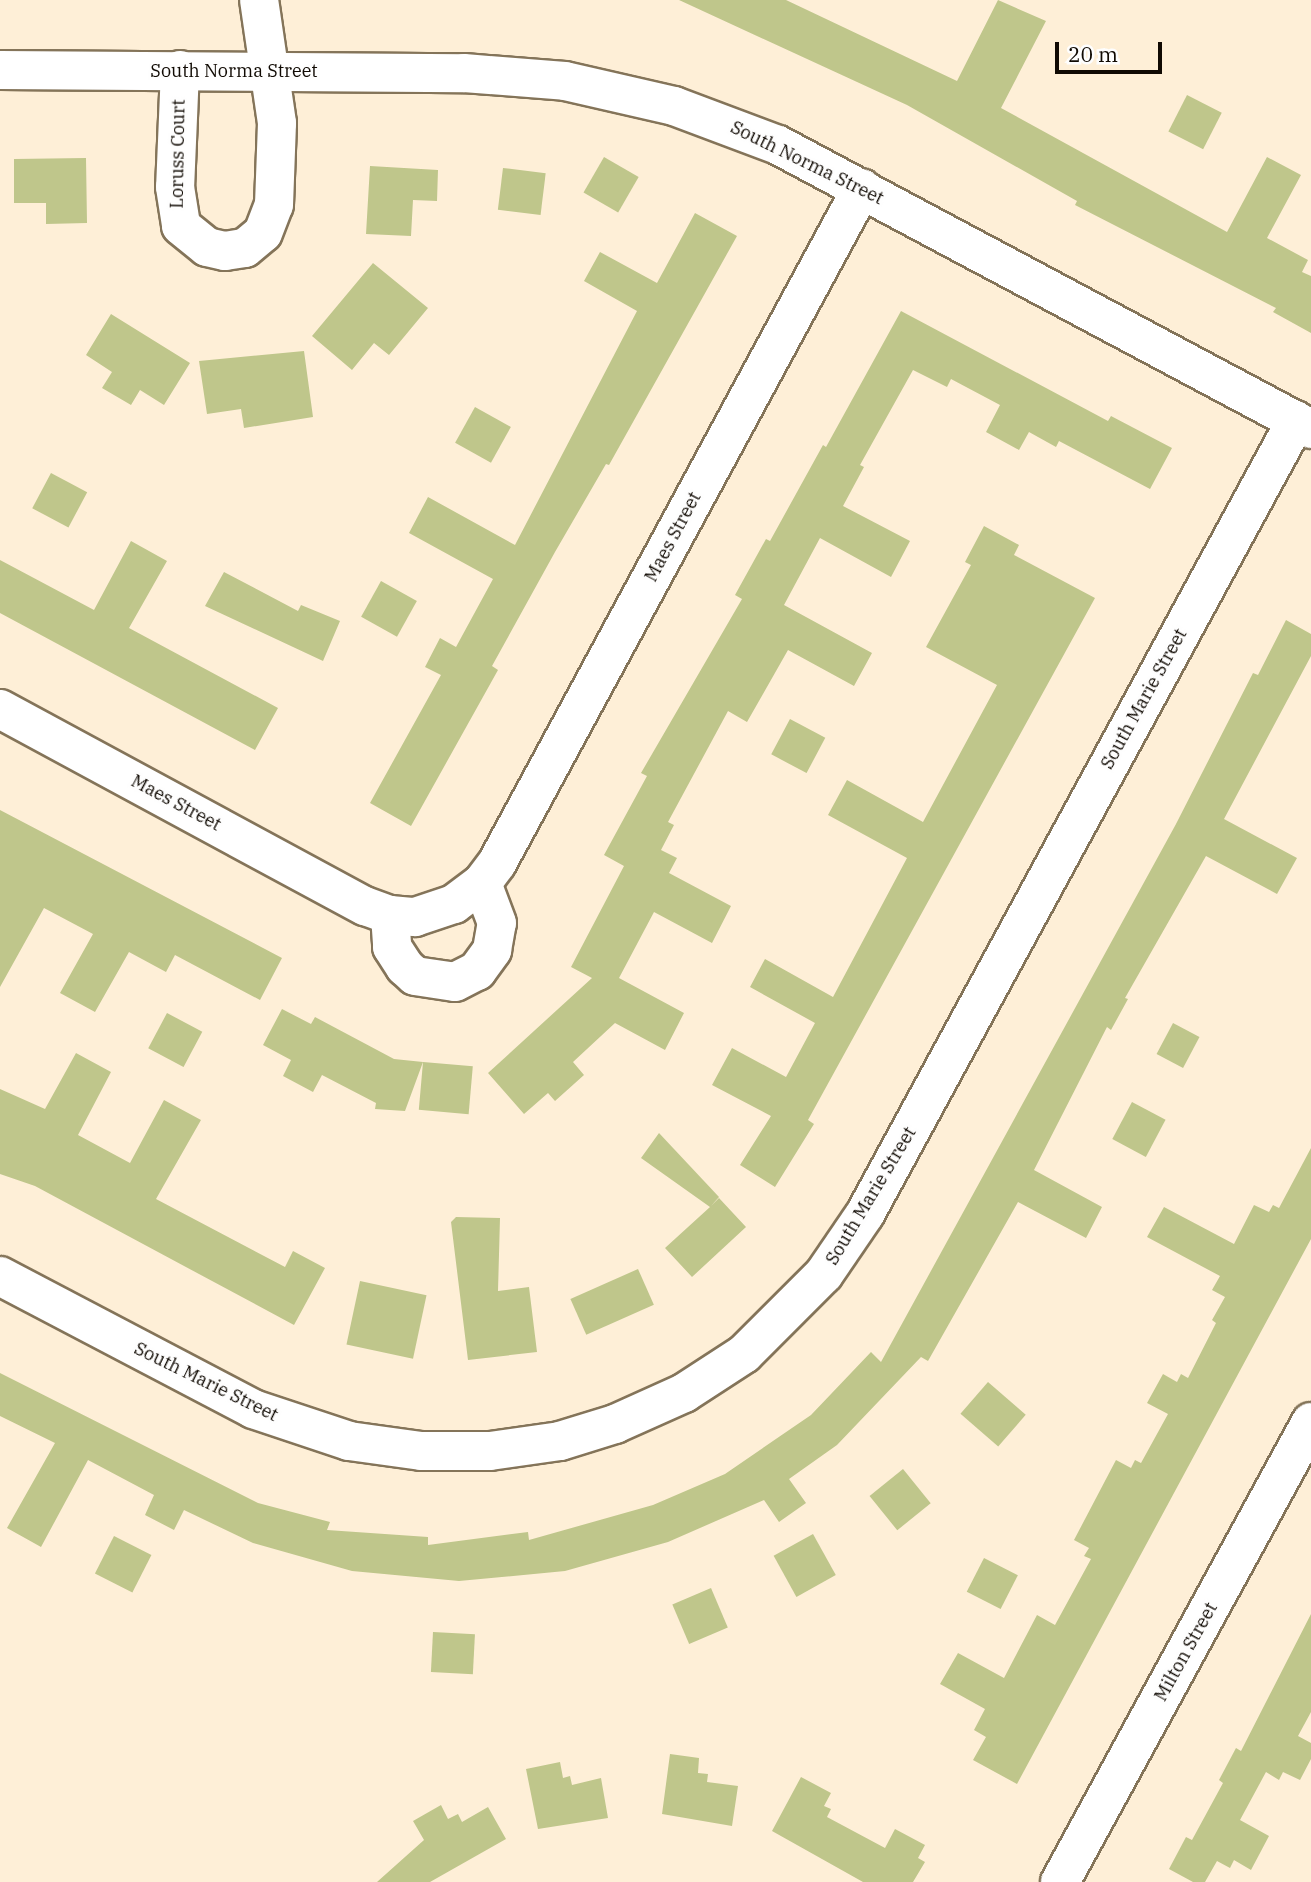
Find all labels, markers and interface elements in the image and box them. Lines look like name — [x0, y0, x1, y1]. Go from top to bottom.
scale bar — [1059, 28, 1166, 72]
text: 20 m — [1068, 40, 1118, 68]
street label: South Norma Street — [150, 60, 318, 82]
street label: Loruss Court — [166, 99, 190, 209]
street label: South Norma Street — [727, 117, 887, 209]
street label: Maes Street — [640, 488, 706, 586]
street label: South Marie Street — [1096, 625, 1192, 773]
street label: Maes Street — [127, 770, 225, 836]
street label: South Marie Street — [821, 1123, 921, 1269]
street label: South Marie Street — [131, 1338, 281, 1426]
street label: Milton Street — [1150, 1599, 1222, 1705]

